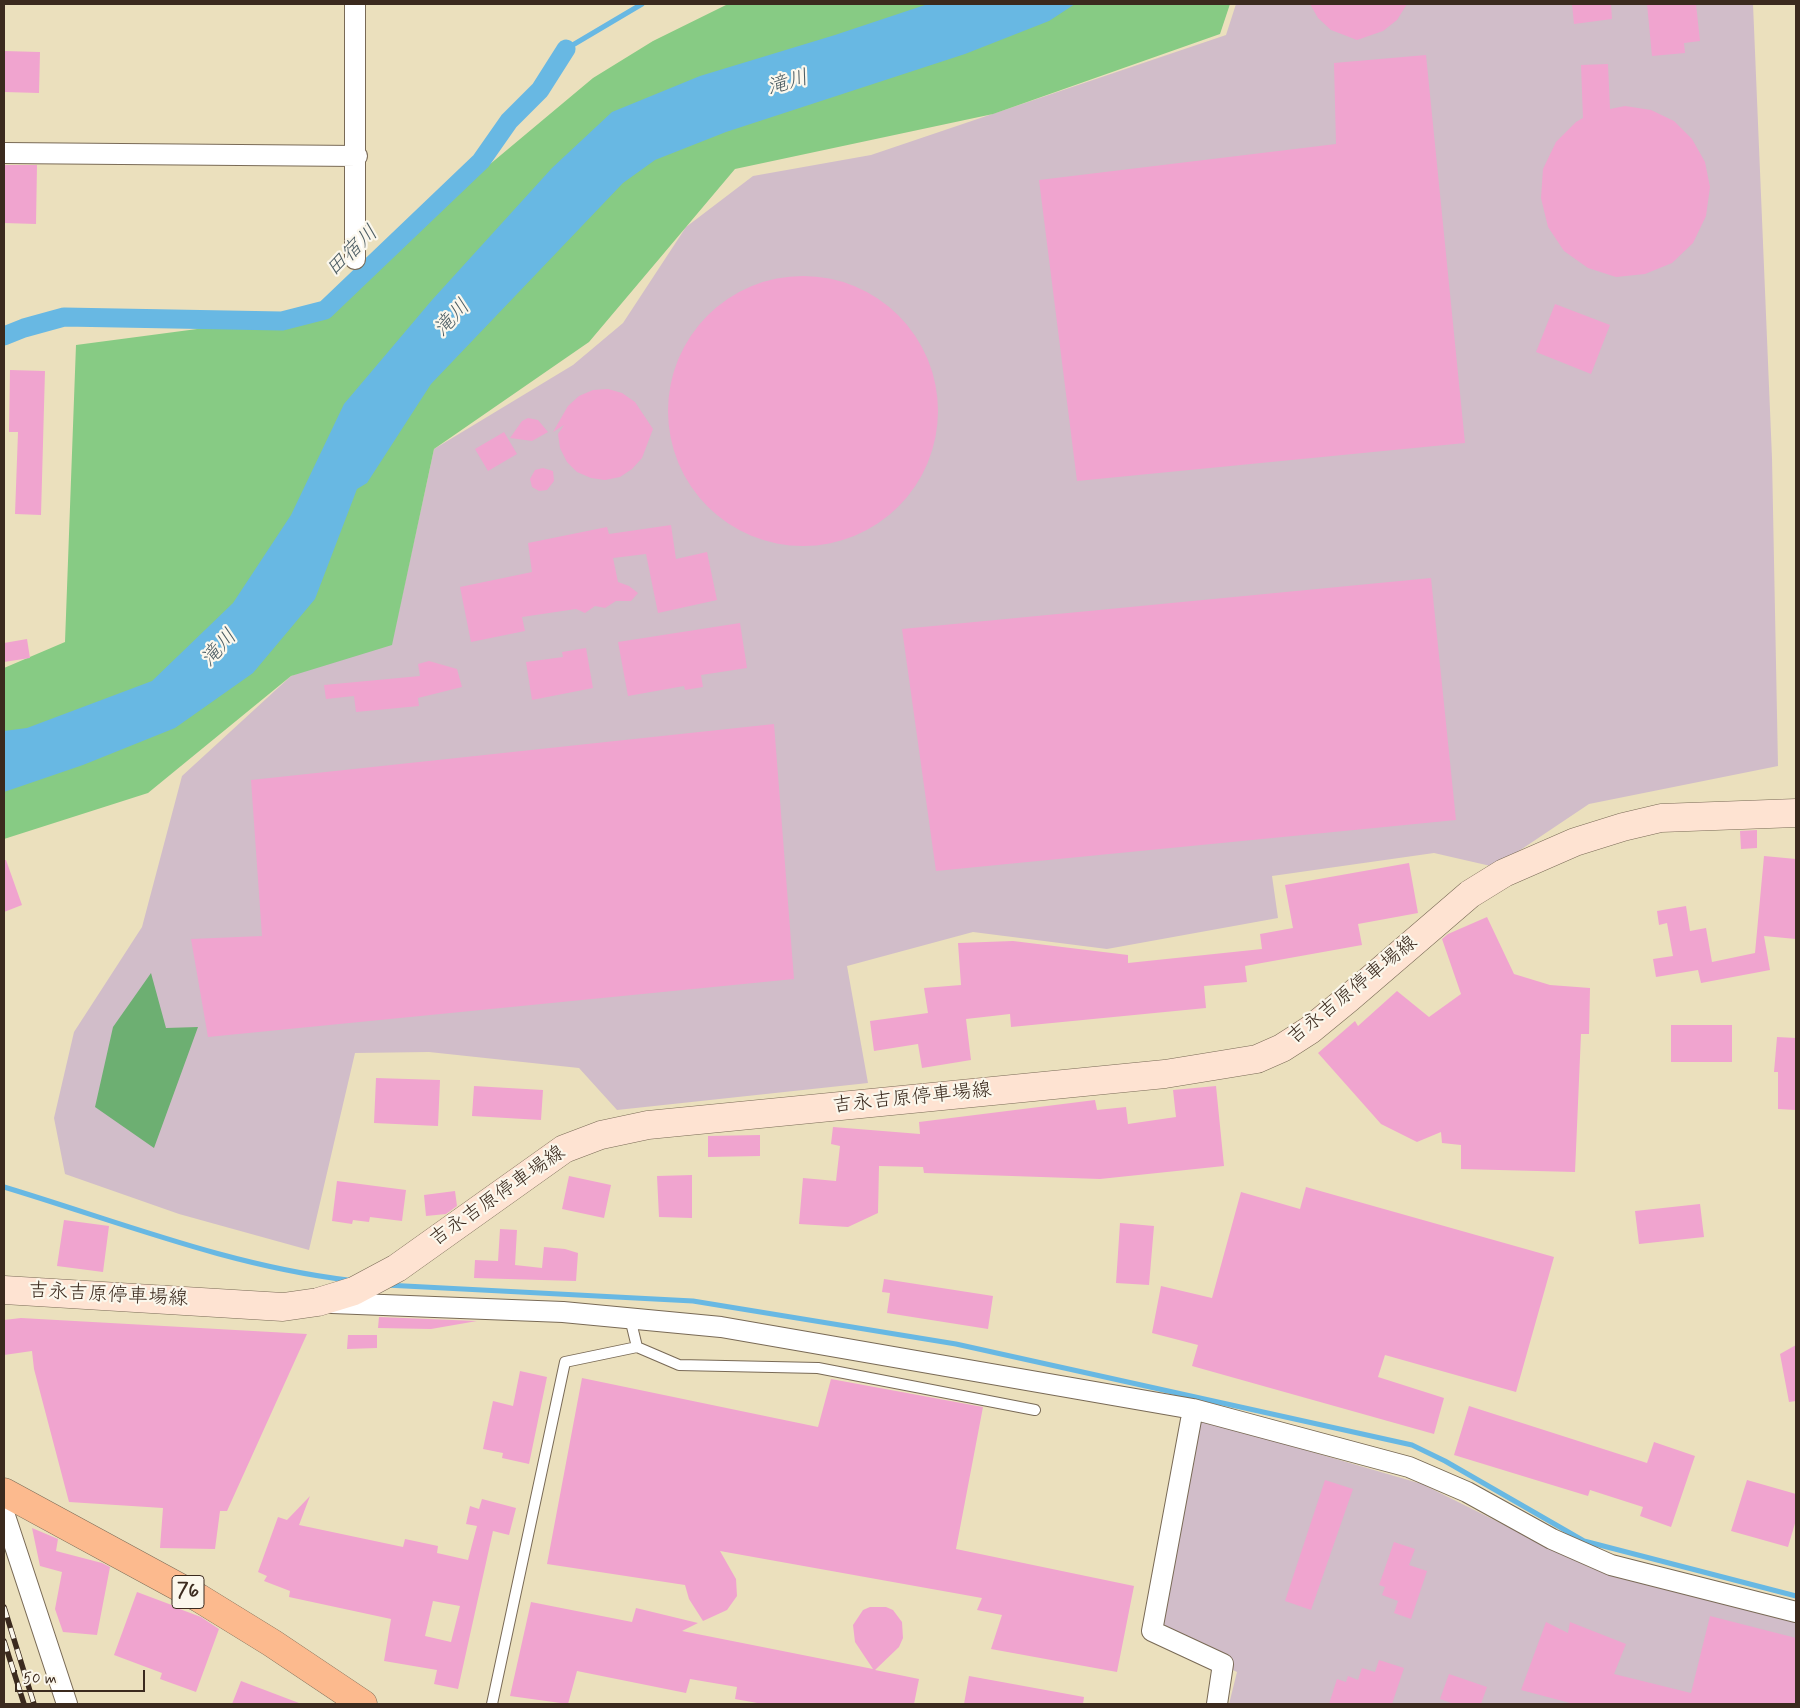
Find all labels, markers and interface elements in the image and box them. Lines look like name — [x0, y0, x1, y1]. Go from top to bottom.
water label: 滝川 — [764, 66, 812, 102]
water label: 田宿川 — [322, 221, 384, 283]
water label: 滝川 — [429, 295, 477, 343]
water label: 滝川 — [197, 625, 243, 673]
street label: 吉永吉原停車場線 — [1283, 931, 1423, 1051]
street label: 吉永吉原停車場線 — [831, 1079, 993, 1119]
street label: 吉永吉原停車場線 — [426, 1141, 570, 1253]
street label: 吉永吉原停車場線 — [27, 1280, 189, 1312]
road number: 76 — [172, 1575, 204, 1608]
scale bar — [18, 1660, 148, 1692]
text: 50 m — [23, 1669, 57, 1689]

